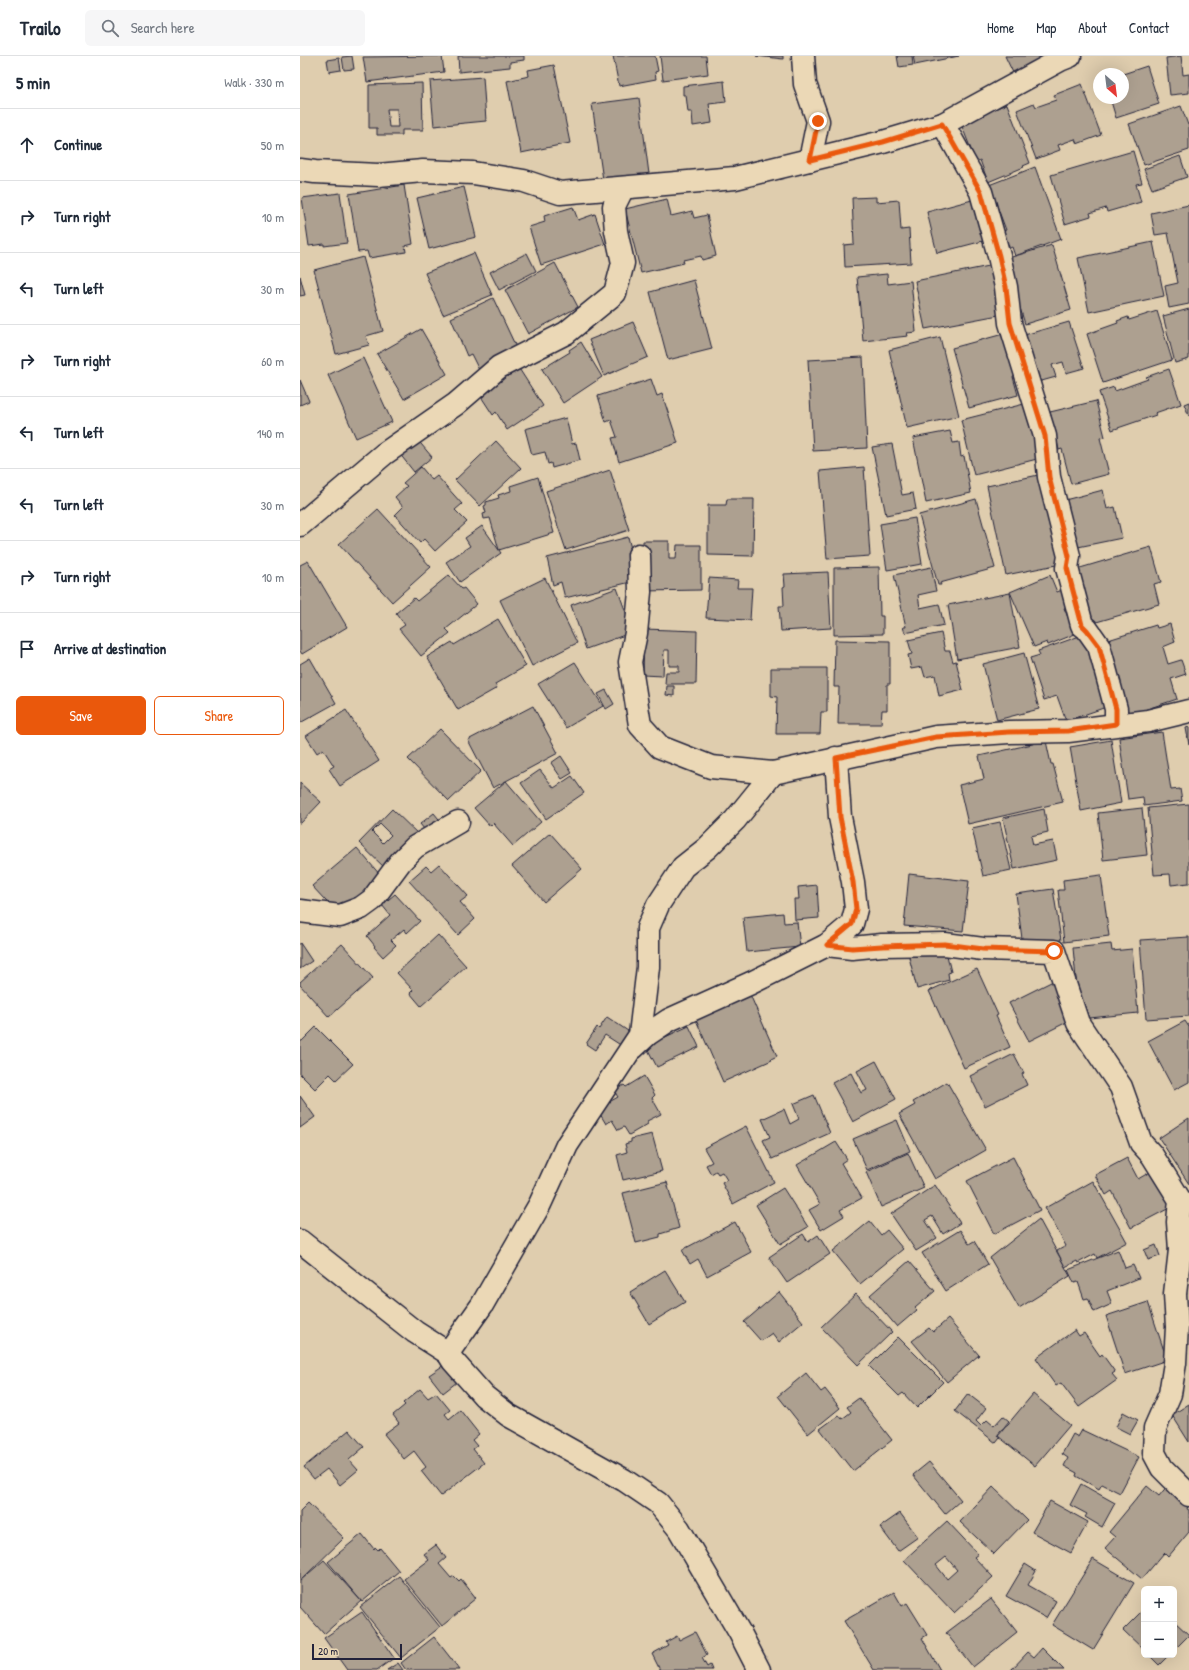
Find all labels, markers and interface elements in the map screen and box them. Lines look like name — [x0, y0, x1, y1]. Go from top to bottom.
search box — [85, 10, 365, 46]
text: Trailo — [20, 15, 61, 41]
icon: search — [99, 17, 121, 39]
text: Search here — [131, 17, 195, 38]
text: Home — [987, 18, 1014, 37]
text: Map — [1036, 18, 1056, 37]
text: About — [1078, 18, 1107, 37]
text: Contact — [1129, 18, 1169, 37]
north arrow — [1093, 68, 1129, 104]
text: 5 min — [16, 71, 50, 94]
text: Walk · 330 m — [224, 73, 284, 91]
route end — [809, 112, 827, 130]
icon: ahead — [16, 134, 38, 156]
text: Continue — [54, 134, 102, 155]
text: 50 m — [261, 136, 284, 154]
icon: right — [16, 206, 38, 228]
text: Turn right — [54, 206, 110, 227]
text: 10 m — [262, 208, 284, 226]
icon: left — [16, 278, 38, 300]
text: Turn left — [54, 278, 104, 299]
text: 30 m — [261, 280, 284, 298]
icon: right — [16, 350, 38, 372]
text: Turn right — [54, 350, 110, 371]
text: 60 m — [261, 352, 284, 370]
icon: left — [16, 422, 38, 444]
text: Turn left — [54, 422, 104, 443]
text: 140 m — [257, 424, 284, 442]
icon: left — [16, 494, 38, 516]
text: Turn left — [54, 494, 104, 515]
text: 30 m — [261, 496, 284, 514]
icon: right — [16, 566, 38, 588]
text: Turn right — [54, 566, 110, 587]
text: 10 m — [262, 568, 284, 586]
icon: arrive — [16, 638, 38, 660]
text: Arrive at destination — [54, 638, 166, 659]
button: Save — [16, 696, 146, 735]
button: Share — [154, 696, 284, 735]
route start — [1045, 942, 1063, 960]
map controls — [1141, 1586, 1177, 1658]
button: + — [1141, 1586, 1177, 1622]
button: − — [1141, 1622, 1177, 1658]
scale bar — [312, 1642, 402, 1661]
text: 20 m — [318, 1644, 338, 1658]

